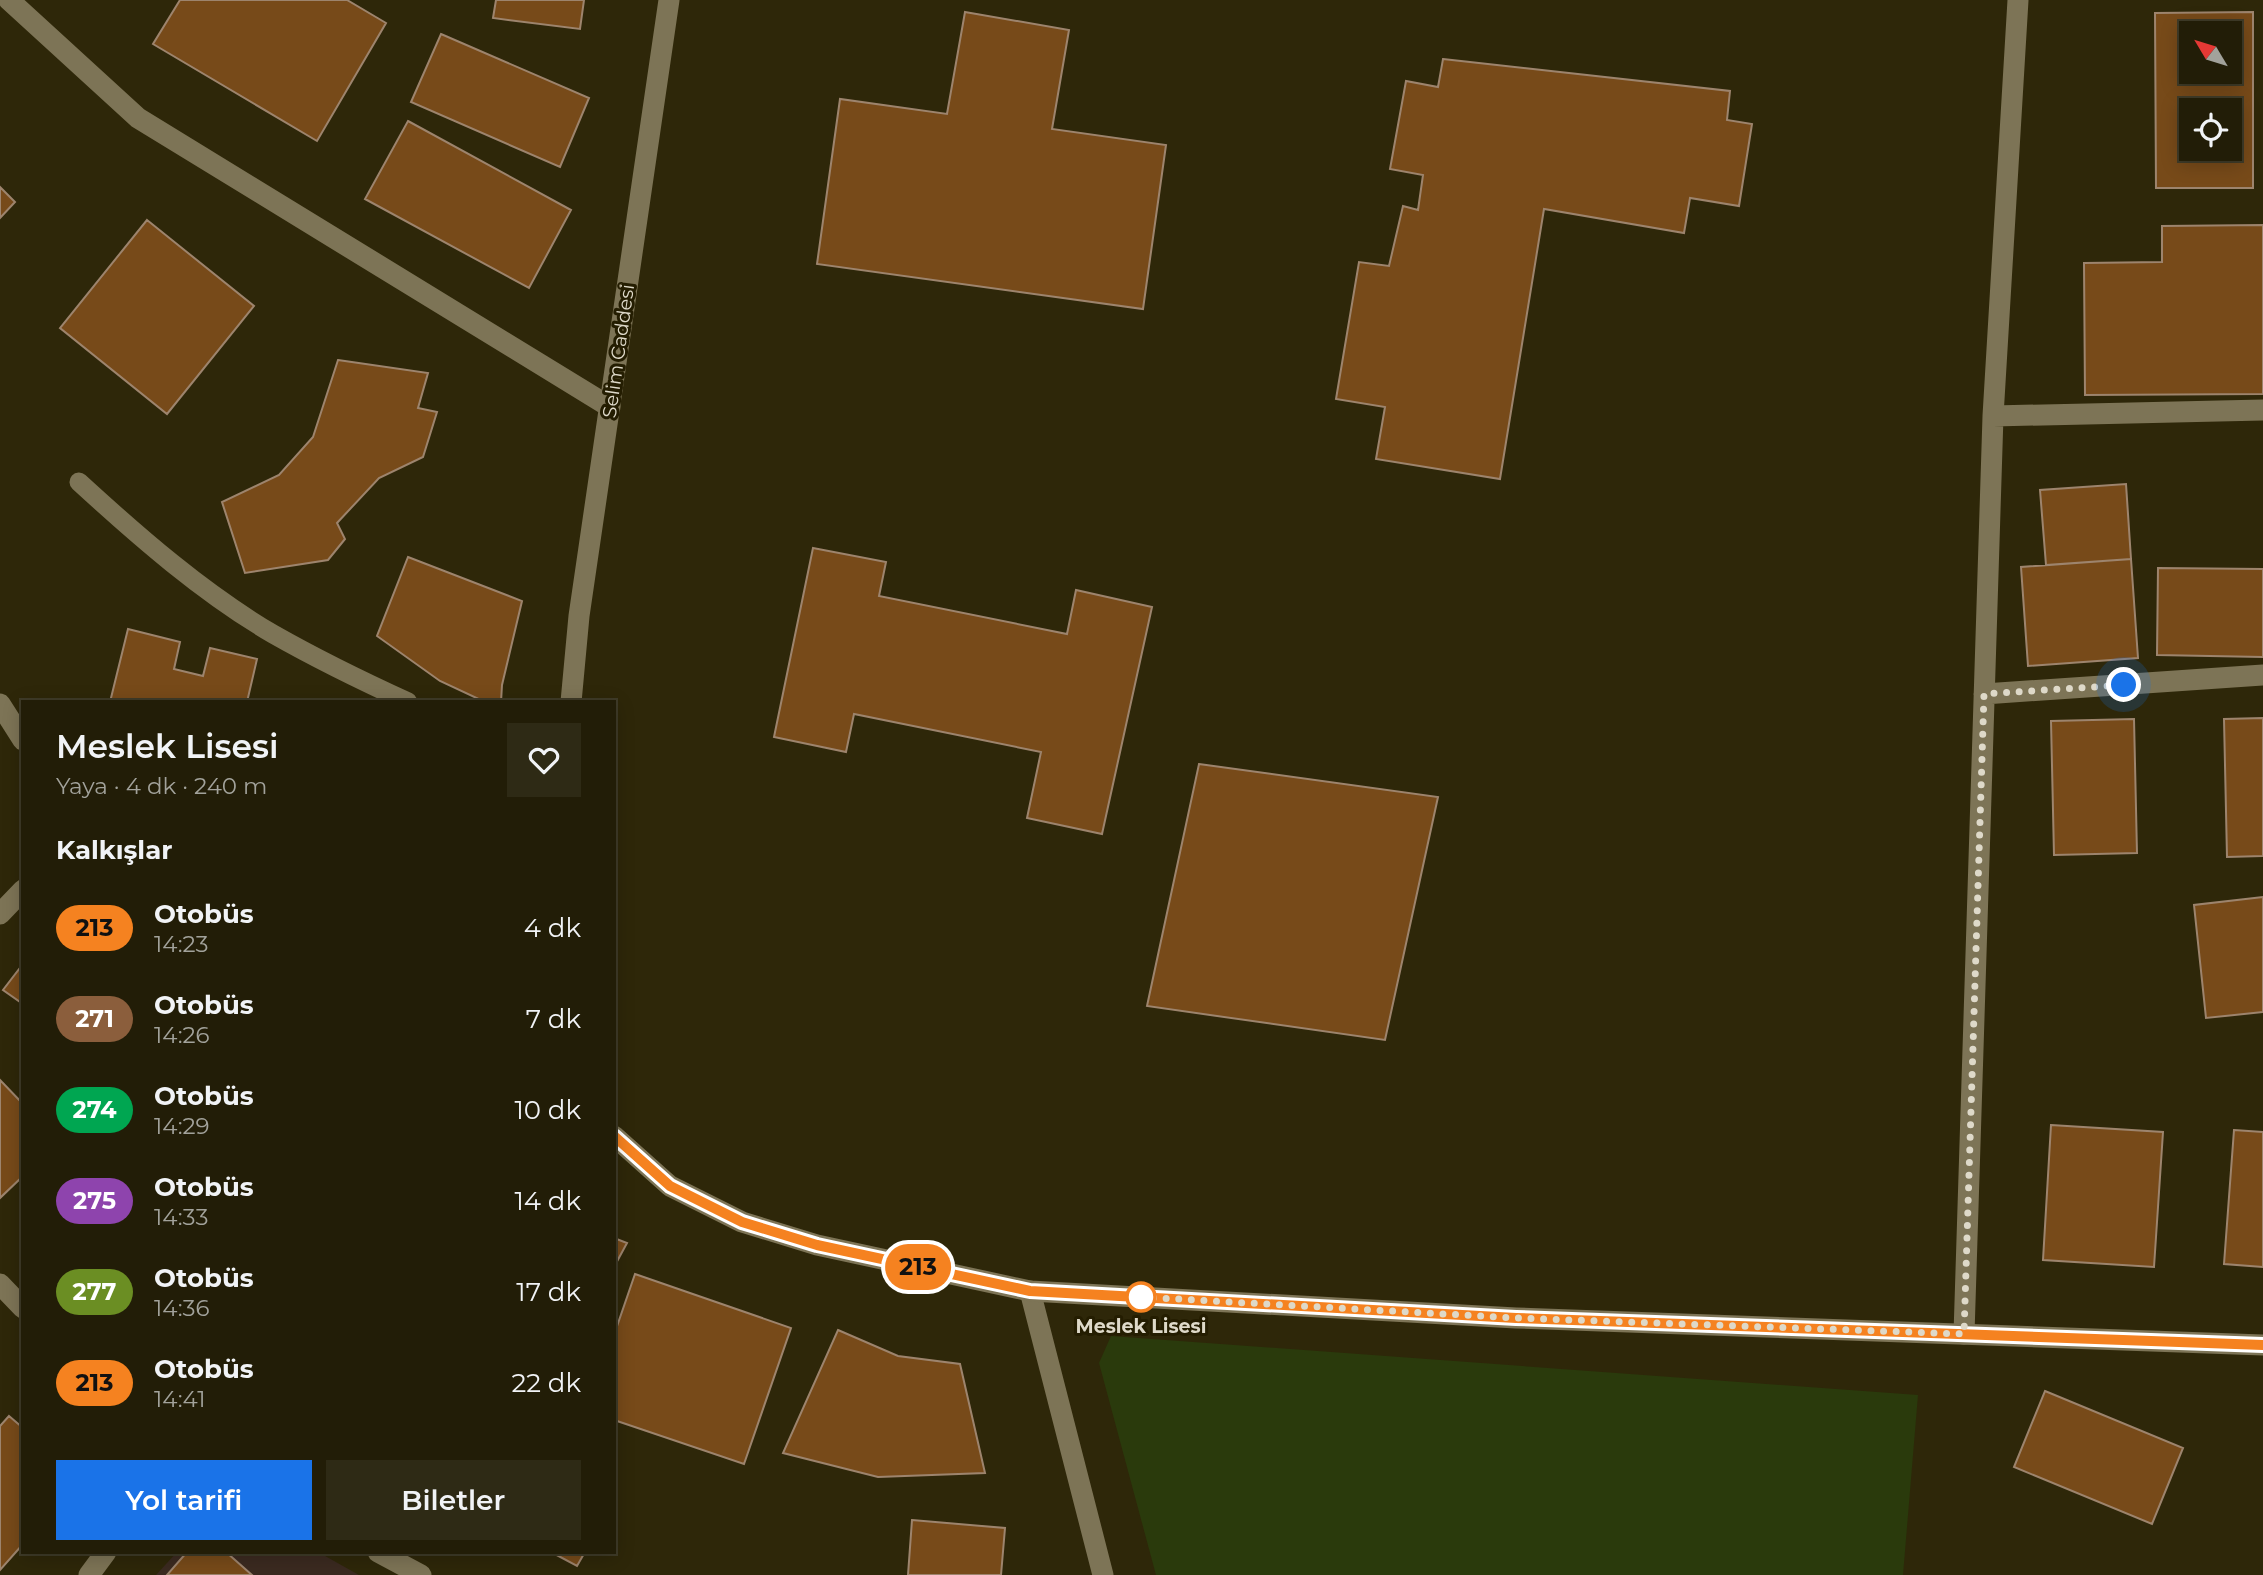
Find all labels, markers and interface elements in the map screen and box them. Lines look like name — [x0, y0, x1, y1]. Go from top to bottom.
north arrow — [2179, 21, 2242, 84]
map controls — [2179, 21, 2242, 161]
button: locate — [2179, 98, 2242, 161]
street label: Selim Caddesi — [598, 283, 639, 419]
your location — [2106, 667, 2141, 702]
button: heart — [507, 723, 581, 797]
text: Meslek Lisesi — [56, 726, 279, 766]
text: Yaya · 4 dk · 240 m — [56, 772, 268, 800]
text: Kalkışlar — [56, 834, 172, 866]
text: Otobüs — [154, 898, 254, 930]
text: 4 dk — [524, 912, 581, 944]
text: 213 — [76, 913, 113, 942]
text: 14:23 — [154, 930, 209, 958]
text: Otobüs — [154, 989, 254, 1021]
text: 7 dk — [526, 1003, 581, 1035]
text: 271 — [75, 1004, 114, 1033]
text: 14:26 — [154, 1021, 210, 1049]
text: Otobüs — [154, 1080, 254, 1112]
text: 10 dk — [514, 1094, 581, 1126]
text: 274 — [72, 1095, 117, 1124]
text: 14:29 — [154, 1112, 210, 1140]
text: Otobüs — [154, 1171, 254, 1203]
text: 14 dk — [514, 1185, 581, 1217]
text: 275 — [73, 1186, 116, 1215]
text: 14:33 — [154, 1203, 208, 1231]
line badge: 213 — [878, 1244, 958, 1290]
text: 213 — [899, 1252, 937, 1281]
text: Otobüs — [154, 1262, 254, 1294]
text: 17 dk — [516, 1276, 581, 1308]
text: 277 — [73, 1277, 116, 1306]
marker: Meslek Lisesi — [1126, 1282, 1156, 1312]
text: 14:36 — [154, 1294, 210, 1322]
place label: Meslek Lisesi — [1076, 1315, 1206, 1338]
text: Otobüs — [154, 1353, 254, 1385]
text: 22 dk — [511, 1367, 581, 1399]
text: 213 — [76, 1368, 113, 1397]
text: 14:41 — [154, 1385, 205, 1413]
button: Yol tarifi — [56, 1460, 312, 1540]
button: Biletler — [326, 1460, 581, 1540]

